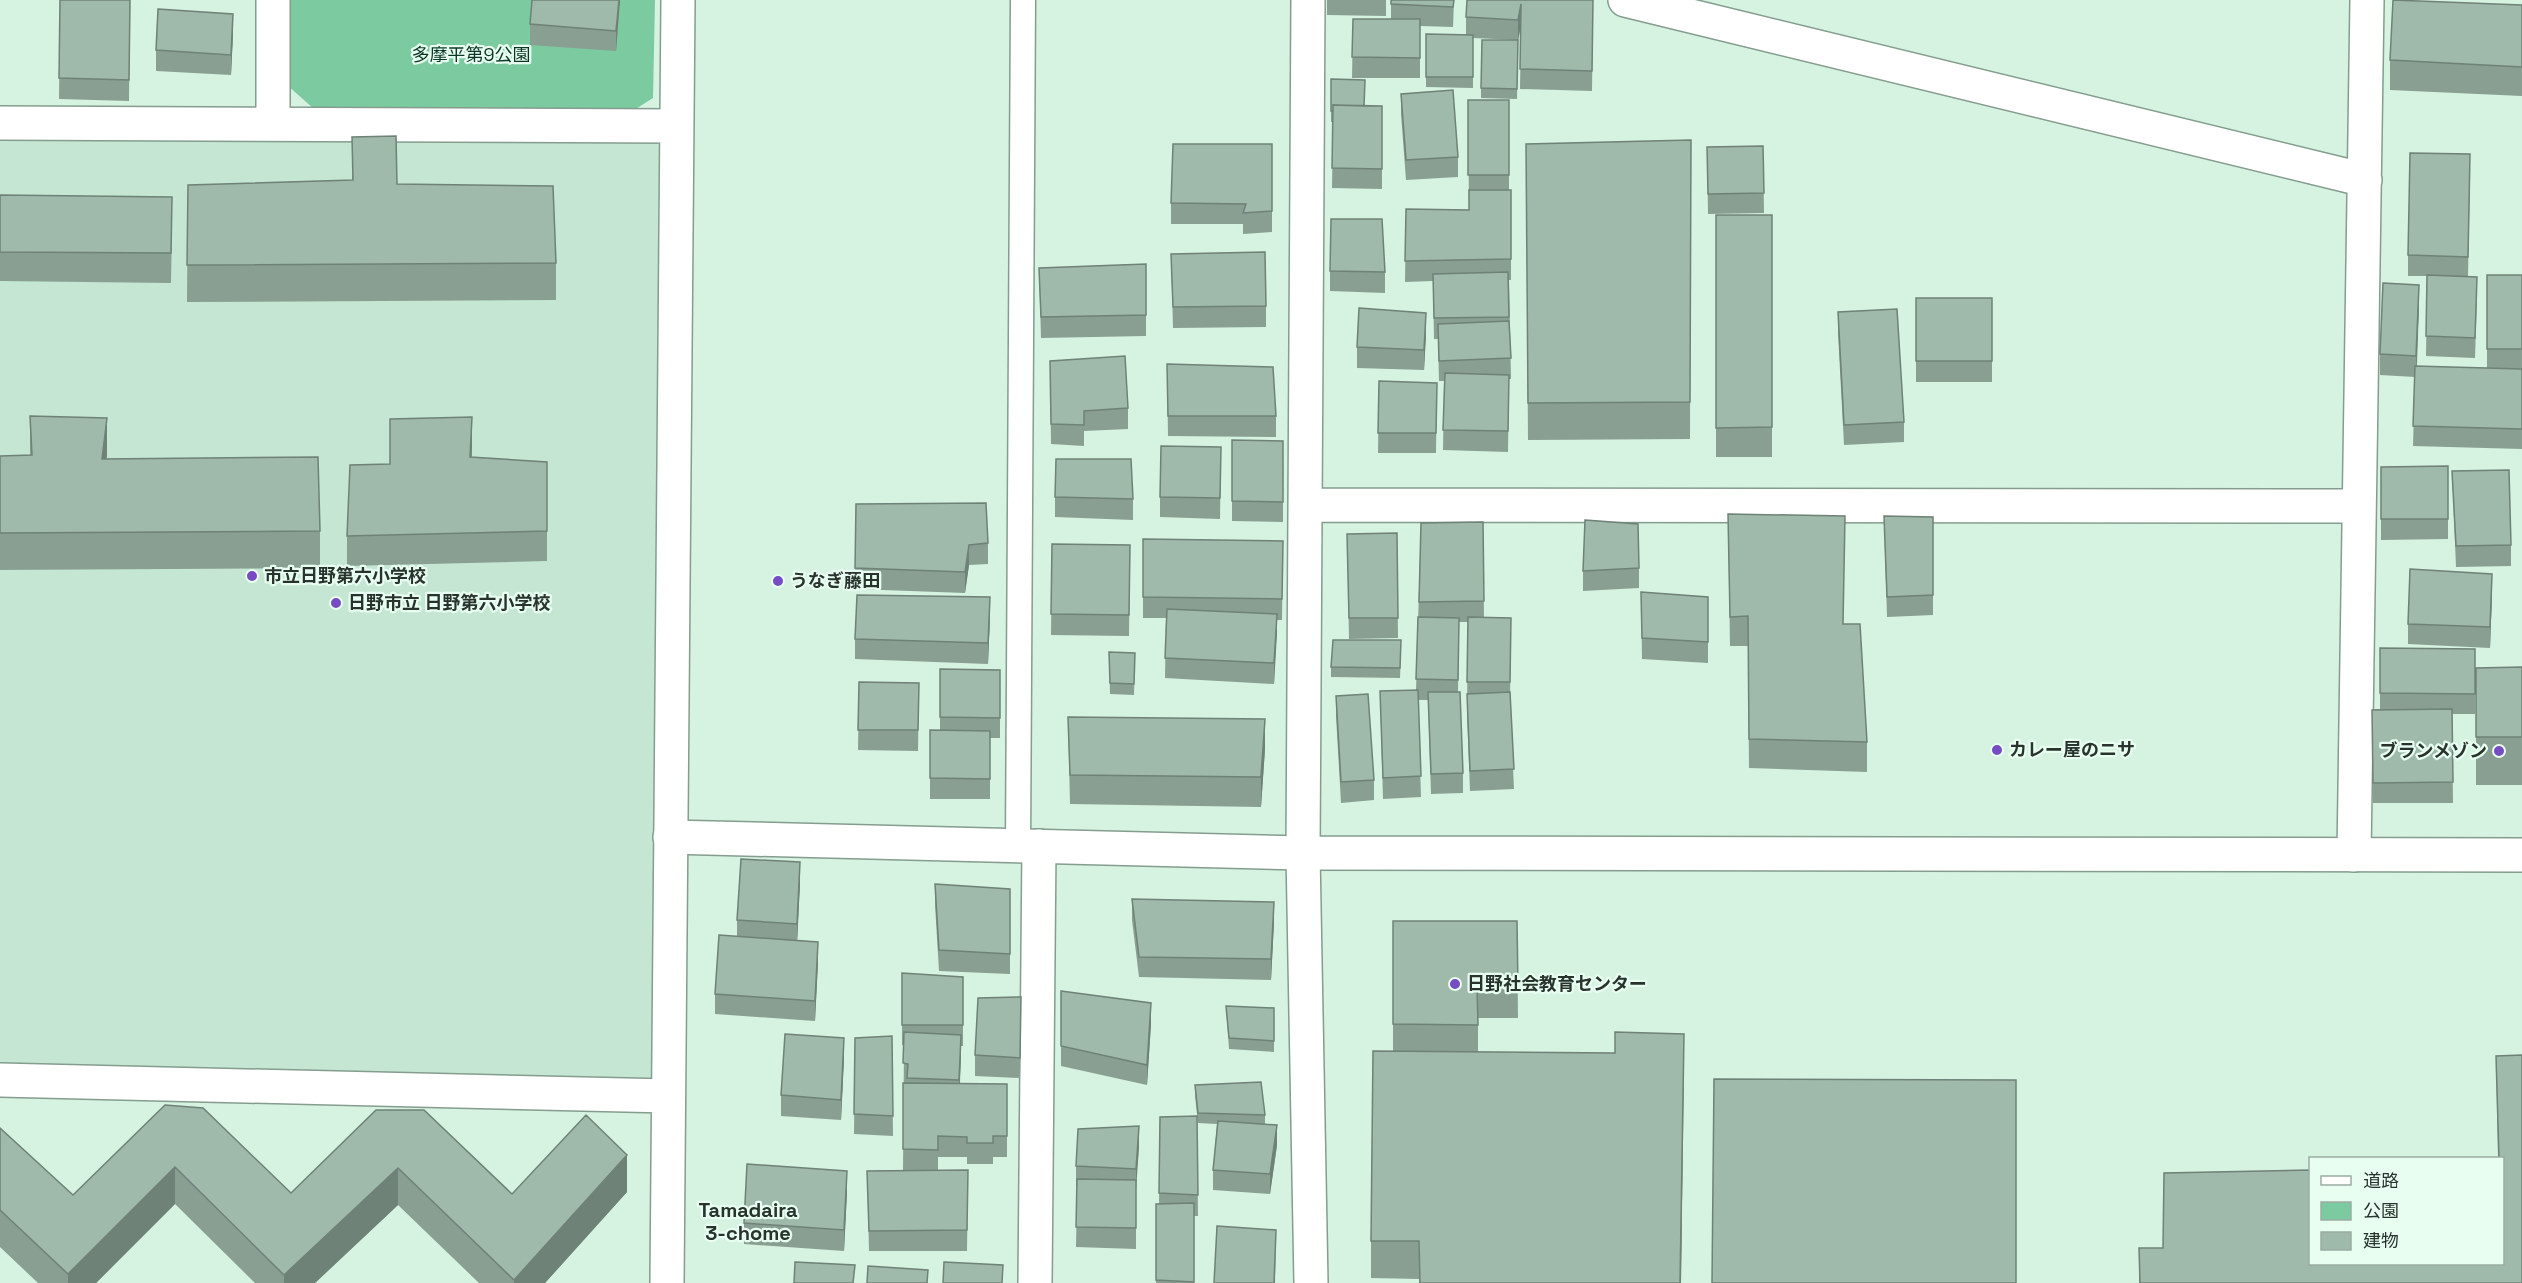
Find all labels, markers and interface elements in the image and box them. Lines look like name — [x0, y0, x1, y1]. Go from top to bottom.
park label: 多摩平第9公園 — [411, 43, 531, 66]
place label: 市立日野第六小学校 — [264, 564, 426, 587]
marker: 市立日野第六小学校 — [245, 569, 259, 583]
place label: うなぎ藤田 — [790, 569, 880, 592]
marker: うなぎ藤田 — [771, 574, 785, 588]
place label: 日野市立 日野第六小学校 — [348, 591, 551, 614]
marker: 日野市立 日野第六小学校 — [329, 596, 343, 610]
place label: カレー屋のニサ — [2009, 738, 2135, 761]
place label: ブランメゾン — [2380, 739, 2487, 762]
marker: カレー屋のニサ — [1990, 743, 2004, 757]
marker: ブランメゾン — [2492, 744, 2506, 758]
place label: 日野社会教育センター — [1467, 972, 1647, 995]
marker: 日野社会教育センター — [1448, 977, 1462, 991]
legend — [2309, 1157, 2504, 1265]
text: 道路 — [2363, 1169, 2399, 1192]
district label: Tamadaira 3-chome — [699, 1197, 798, 1246]
text: 公園 — [2363, 1199, 2399, 1222]
text: 建物 — [2363, 1229, 2399, 1252]

